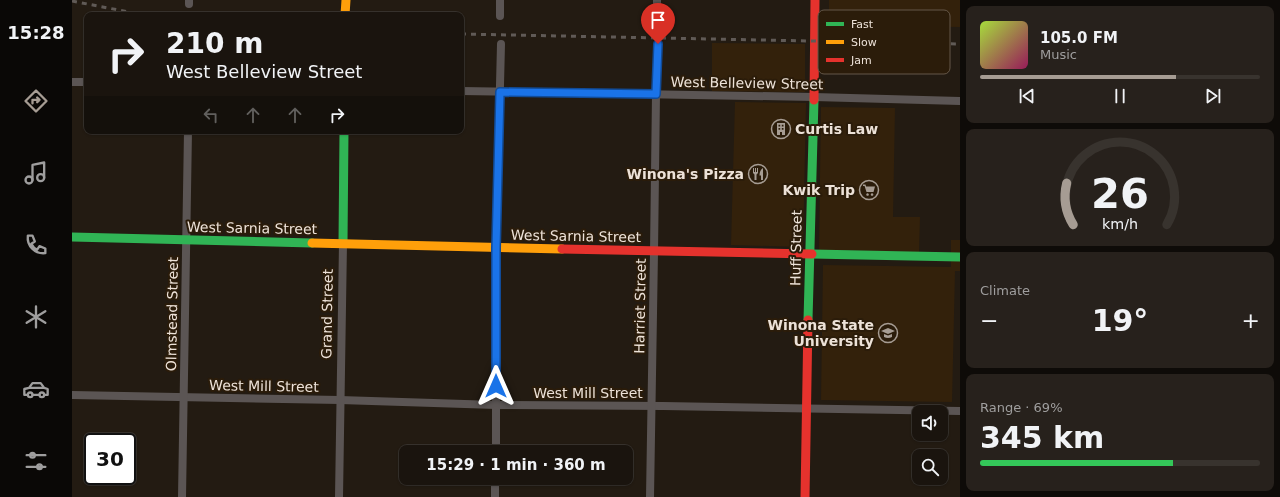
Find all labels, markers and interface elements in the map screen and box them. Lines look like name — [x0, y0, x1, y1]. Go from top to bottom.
pin — [641, 3, 675, 44]
icon: arrive — [647, 9, 669, 31]
legend — [818, 10, 950, 74]
text: Fast — [851, 18, 874, 31]
text: 15:28 — [7, 22, 65, 43]
text: 210 m — [166, 27, 263, 60]
icon: right — [100, 28, 152, 80]
text: 105.0 FM — [1040, 29, 1118, 47]
text: Slow — [851, 36, 877, 49]
text: Music — [1040, 47, 1077, 62]
text: Jam — [850, 54, 872, 67]
text: West Belleview Street — [166, 61, 362, 82]
street label: West Belleview Street — [671, 74, 824, 92]
icon: previous — [1016, 85, 1038, 107]
icon: pause — [1109, 85, 1131, 107]
icon: next — [1202, 85, 1224, 107]
icon: directions — [22, 87, 50, 115]
icon: left — [200, 104, 222, 126]
icon: ahead — [242, 104, 264, 126]
icon: ahead — [284, 104, 306, 126]
icon: right — [326, 104, 348, 126]
building icon: Curtis Law — [770, 118, 792, 140]
place label: Curtis Law — [795, 121, 878, 137]
icon: music — [22, 159, 50, 187]
restaurant icon: Winona's Pizza — [747, 163, 769, 185]
place label: Winona's Pizza — [626, 166, 744, 182]
text: 26 — [1091, 169, 1149, 218]
supermarket icon: Kwik Trip — [858, 179, 880, 201]
place label: Kwik Trip — [782, 182, 855, 198]
street label: Huff Street — [787, 209, 805, 286]
text: km/h — [1102, 216, 1138, 232]
street label: West Sarnia Street — [187, 219, 318, 237]
street label: West Sarnia Street — [511, 227, 642, 245]
icon: phone — [22, 231, 50, 259]
street label: Olmstead Street — [163, 256, 181, 371]
street label: Harriet Street — [631, 258, 649, 354]
street label: Grand Street — [318, 268, 336, 359]
text: Climate — [980, 283, 1030, 298]
icon: climate — [22, 303, 50, 331]
text: 19° — [1092, 303, 1148, 338]
text: − — [980, 308, 998, 333]
text: + — [1242, 308, 1260, 333]
place label: Winona State University — [767, 317, 874, 349]
school or university icon: Winona State University — [877, 322, 899, 344]
position arrow — [475, 365, 517, 407]
icon: car — [22, 375, 50, 403]
street label: West Mill Street — [209, 377, 319, 395]
street label: West Mill Street — [533, 385, 643, 401]
text: Range · 69% — [980, 400, 1063, 415]
map controls — [912, 405, 948, 485]
button: sound — [912, 405, 948, 441]
text: 345 km — [980, 420, 1104, 455]
speed limit sign: 30 — [84, 433, 136, 485]
icon: filters — [22, 447, 50, 475]
button: search — [912, 449, 948, 485]
text: 15:29 · 1 min · 360 m — [426, 456, 606, 474]

